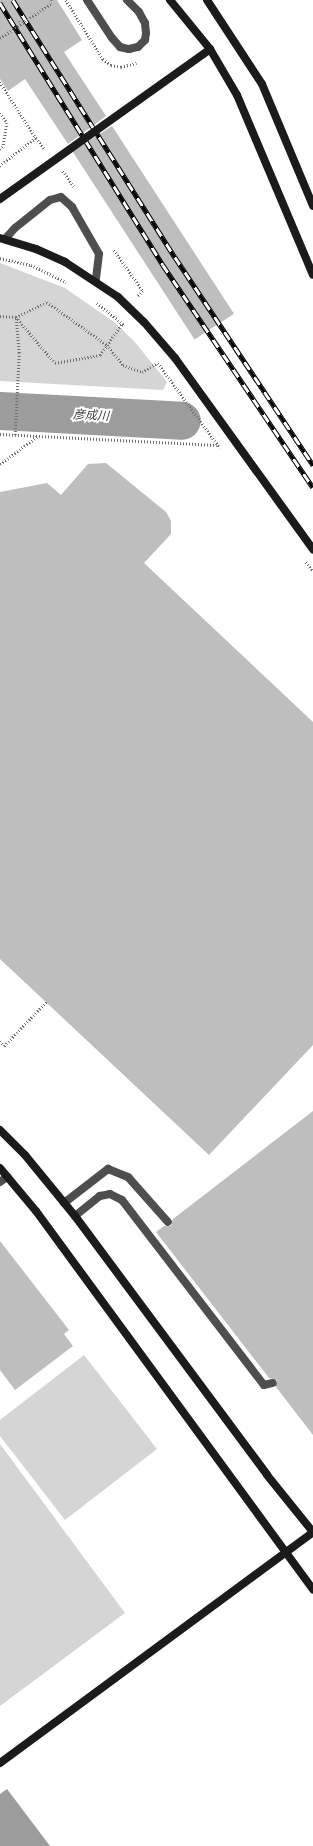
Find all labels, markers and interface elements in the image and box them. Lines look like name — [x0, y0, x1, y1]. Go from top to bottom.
water label: 彦成川 — [73, 408, 109, 424]

